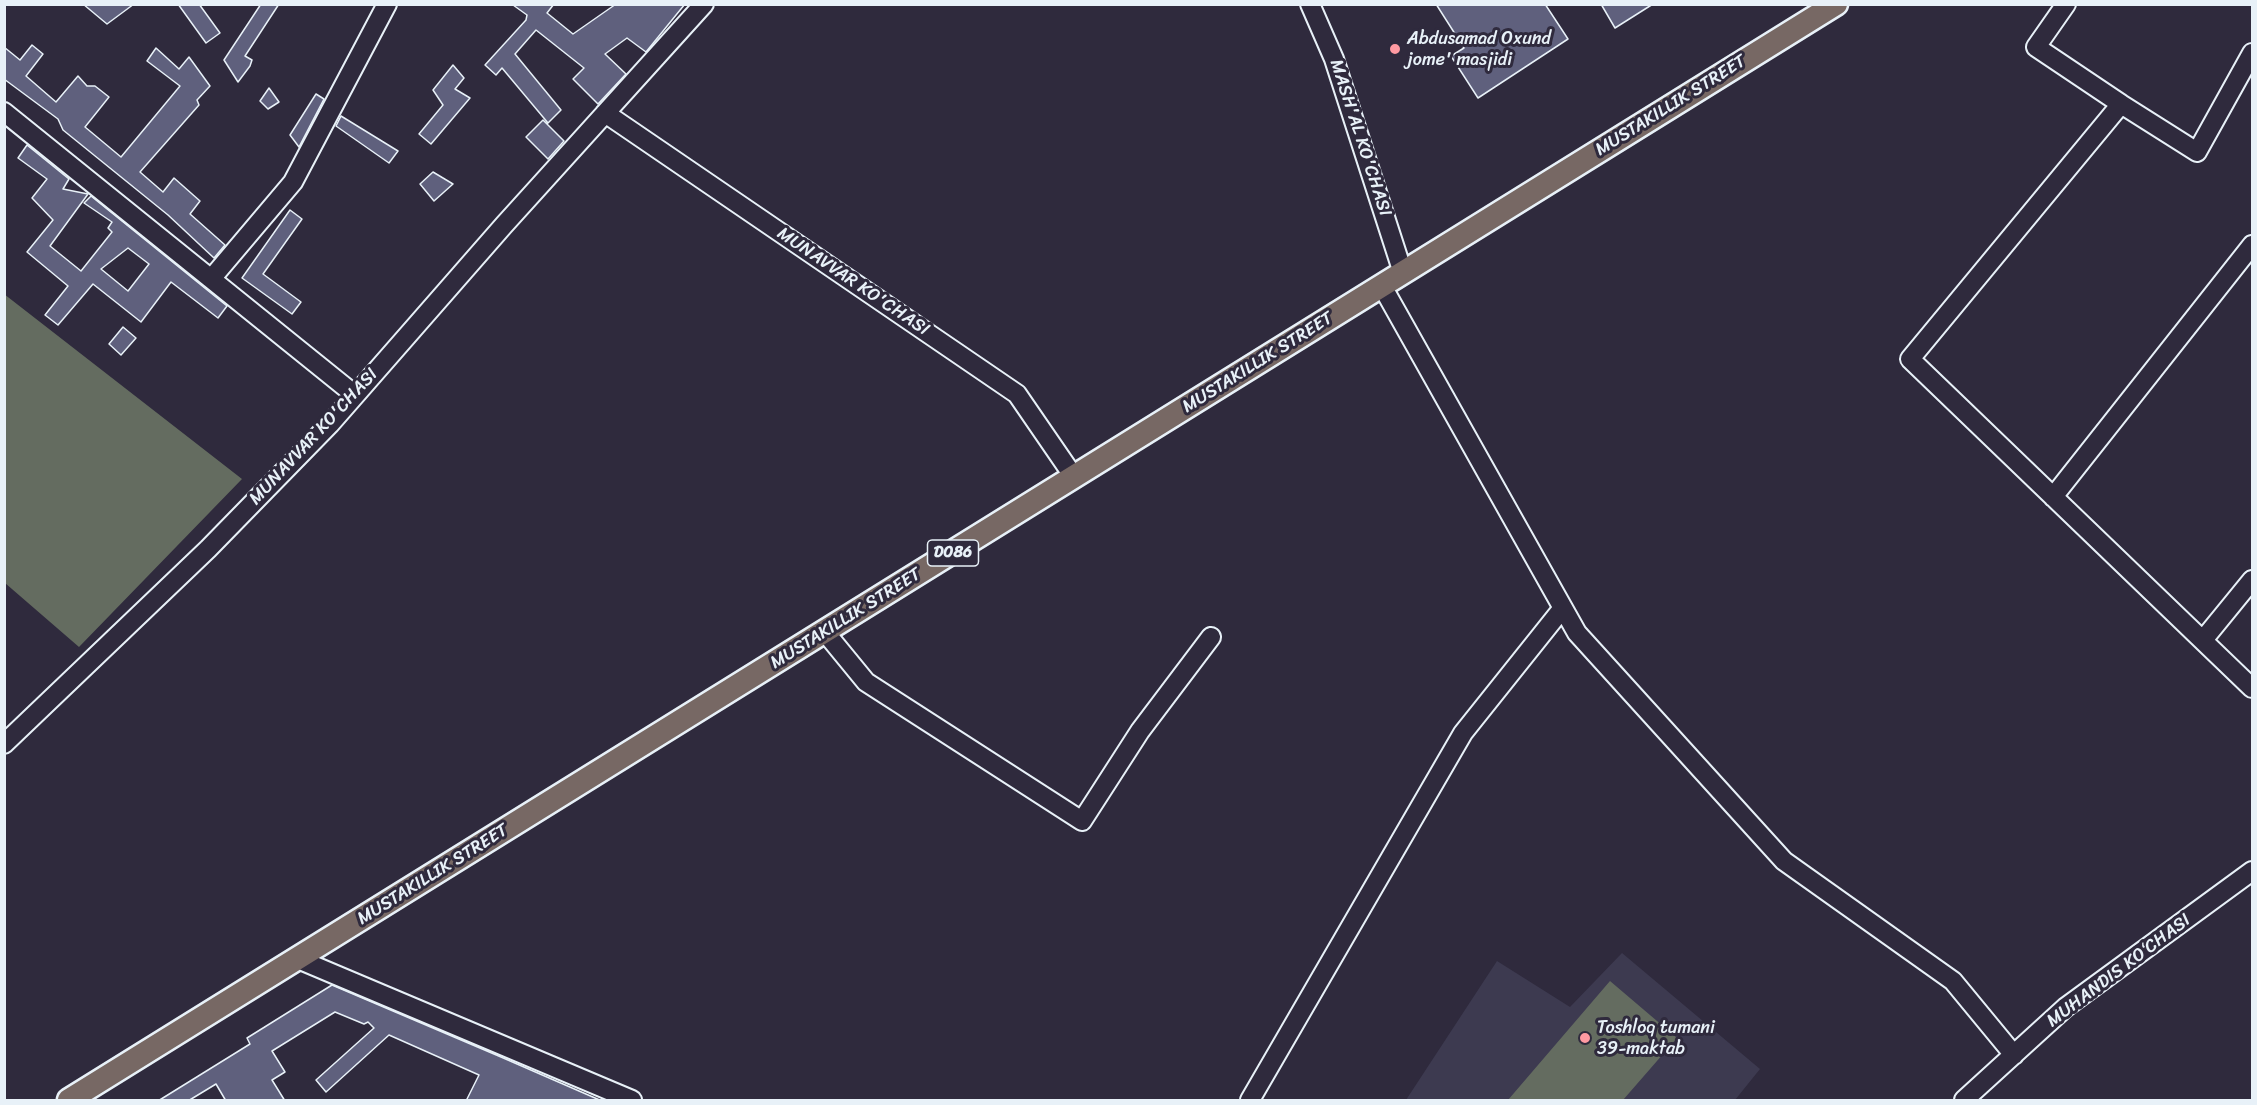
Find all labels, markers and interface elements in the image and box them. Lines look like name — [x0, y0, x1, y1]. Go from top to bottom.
place label: Abdusamad Oxund jome' masjidi — [1407, 28, 1551, 70]
marker: Abdusamad Oxund jome' masjidi — [1388, 42, 1402, 56]
street label: MUSTAKILLIK STREET — [1592, 51, 1750, 161]
street label: MASH'AL KO'CHASI — [1324, 57, 1396, 219]
street label: MUNAVVAR KO'CHASI — [773, 223, 933, 341]
street label: MUSTAKILLIK STREET — [1179, 308, 1337, 418]
street label: MUNAVVAR KO'CHASI — [245, 364, 383, 510]
road number: D086 — [928, 540, 978, 566]
street label: MUSTAKILLIK STREET — [767, 564, 925, 674]
street label: MUSTAKILLIK STREET — [354, 820, 512, 930]
street label: MUHANDIS KO‘CHASI — [2043, 910, 2195, 1032]
place label: Toshloq tumani 39-maktab — [1597, 1017, 1715, 1060]
marker: Toshloq tumani 39-maktab — [1578, 1031, 1592, 1045]

